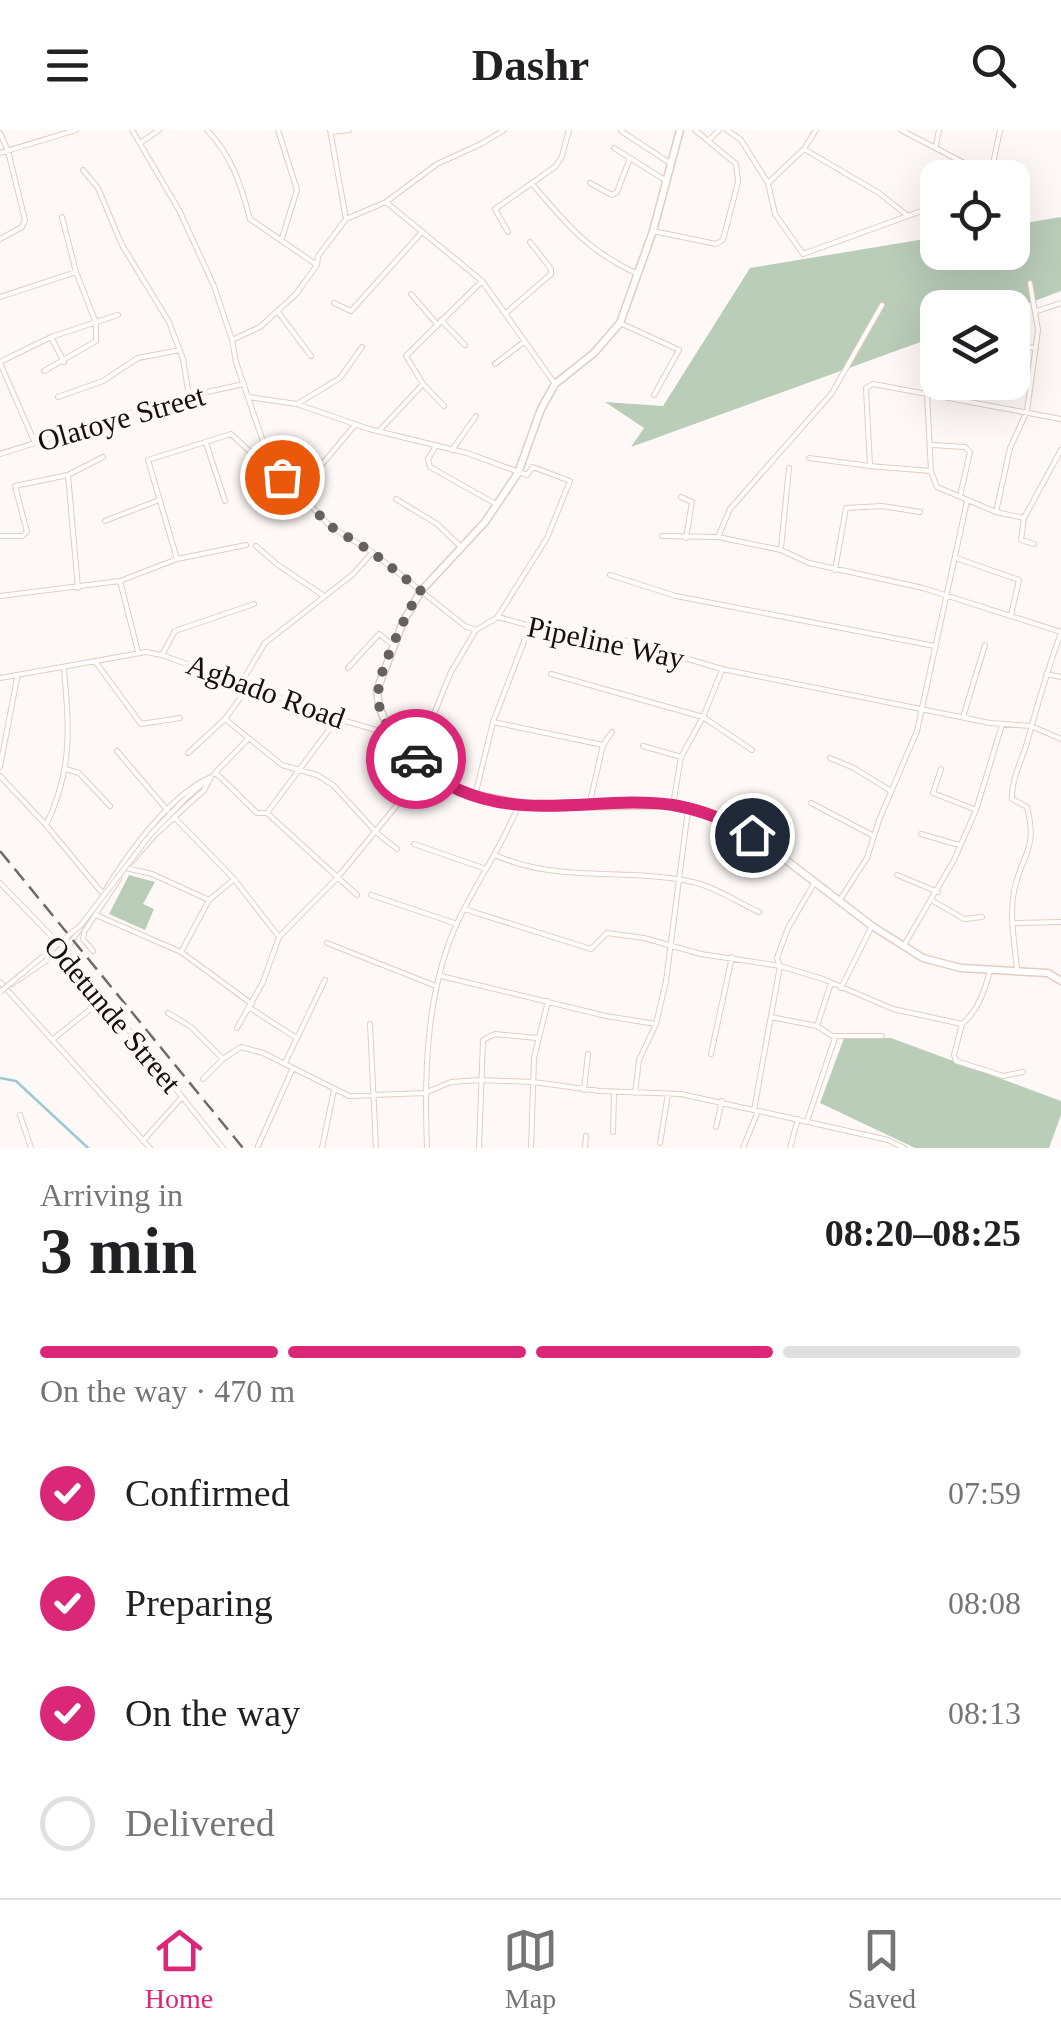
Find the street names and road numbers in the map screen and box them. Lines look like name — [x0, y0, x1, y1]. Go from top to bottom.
street label: Olatoye Street — [34, 378, 209, 458]
street label: Pipeline Way — [525, 609, 687, 675]
street label: Agbado Road — [182, 647, 350, 735]
street label: Odetunde Street — [38, 929, 188, 1099]

